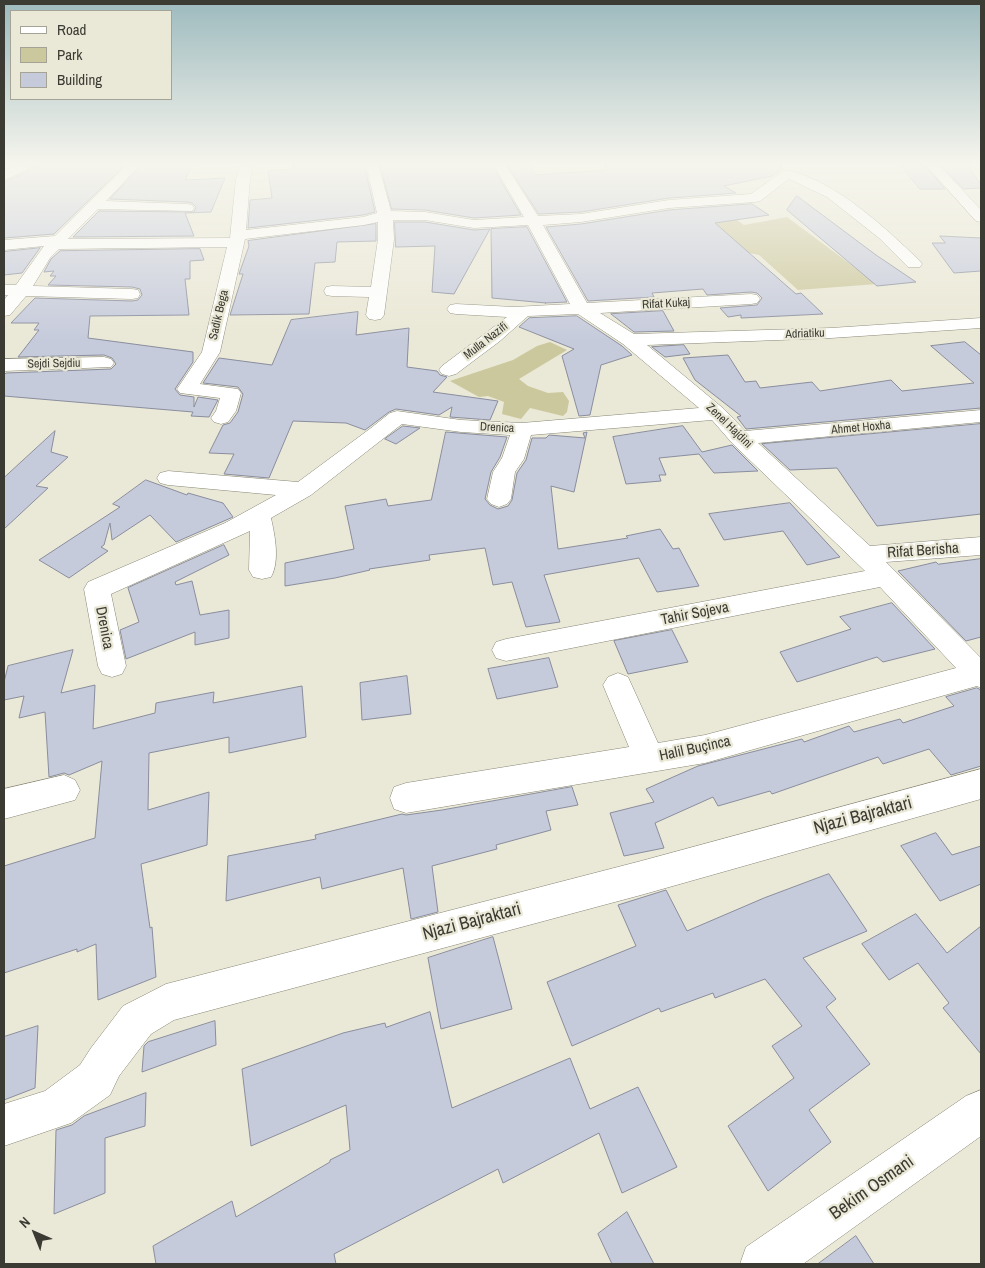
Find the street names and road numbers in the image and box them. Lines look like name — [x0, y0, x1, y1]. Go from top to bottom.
street label: Sadik Bega — [206, 289, 232, 341]
street label: Rifat Kukaj — [642, 296, 690, 312]
street label: Mulla Nazifi — [461, 319, 511, 363]
street label: Adriatiku — [785, 326, 825, 342]
street label: Sejdi Sejdiu — [27, 356, 81, 372]
street label: Zenel Hajdini — [703, 400, 755, 452]
street label: Ahmet Hoxha — [831, 418, 891, 438]
street label: Drenica — [479, 420, 515, 436]
street label: Rifat Berisha — [887, 540, 959, 562]
street label: Tahir Sojeva — [660, 599, 730, 629]
street label: Drenica — [91, 605, 117, 651]
street label: Halil Buçinca — [658, 733, 732, 765]
street label: Njazi Bajraktari — [811, 793, 915, 839]
street label: Njazi Bajraktari — [420, 899, 524, 945]
street label: Bekim Osmani — [826, 1151, 918, 1225]

